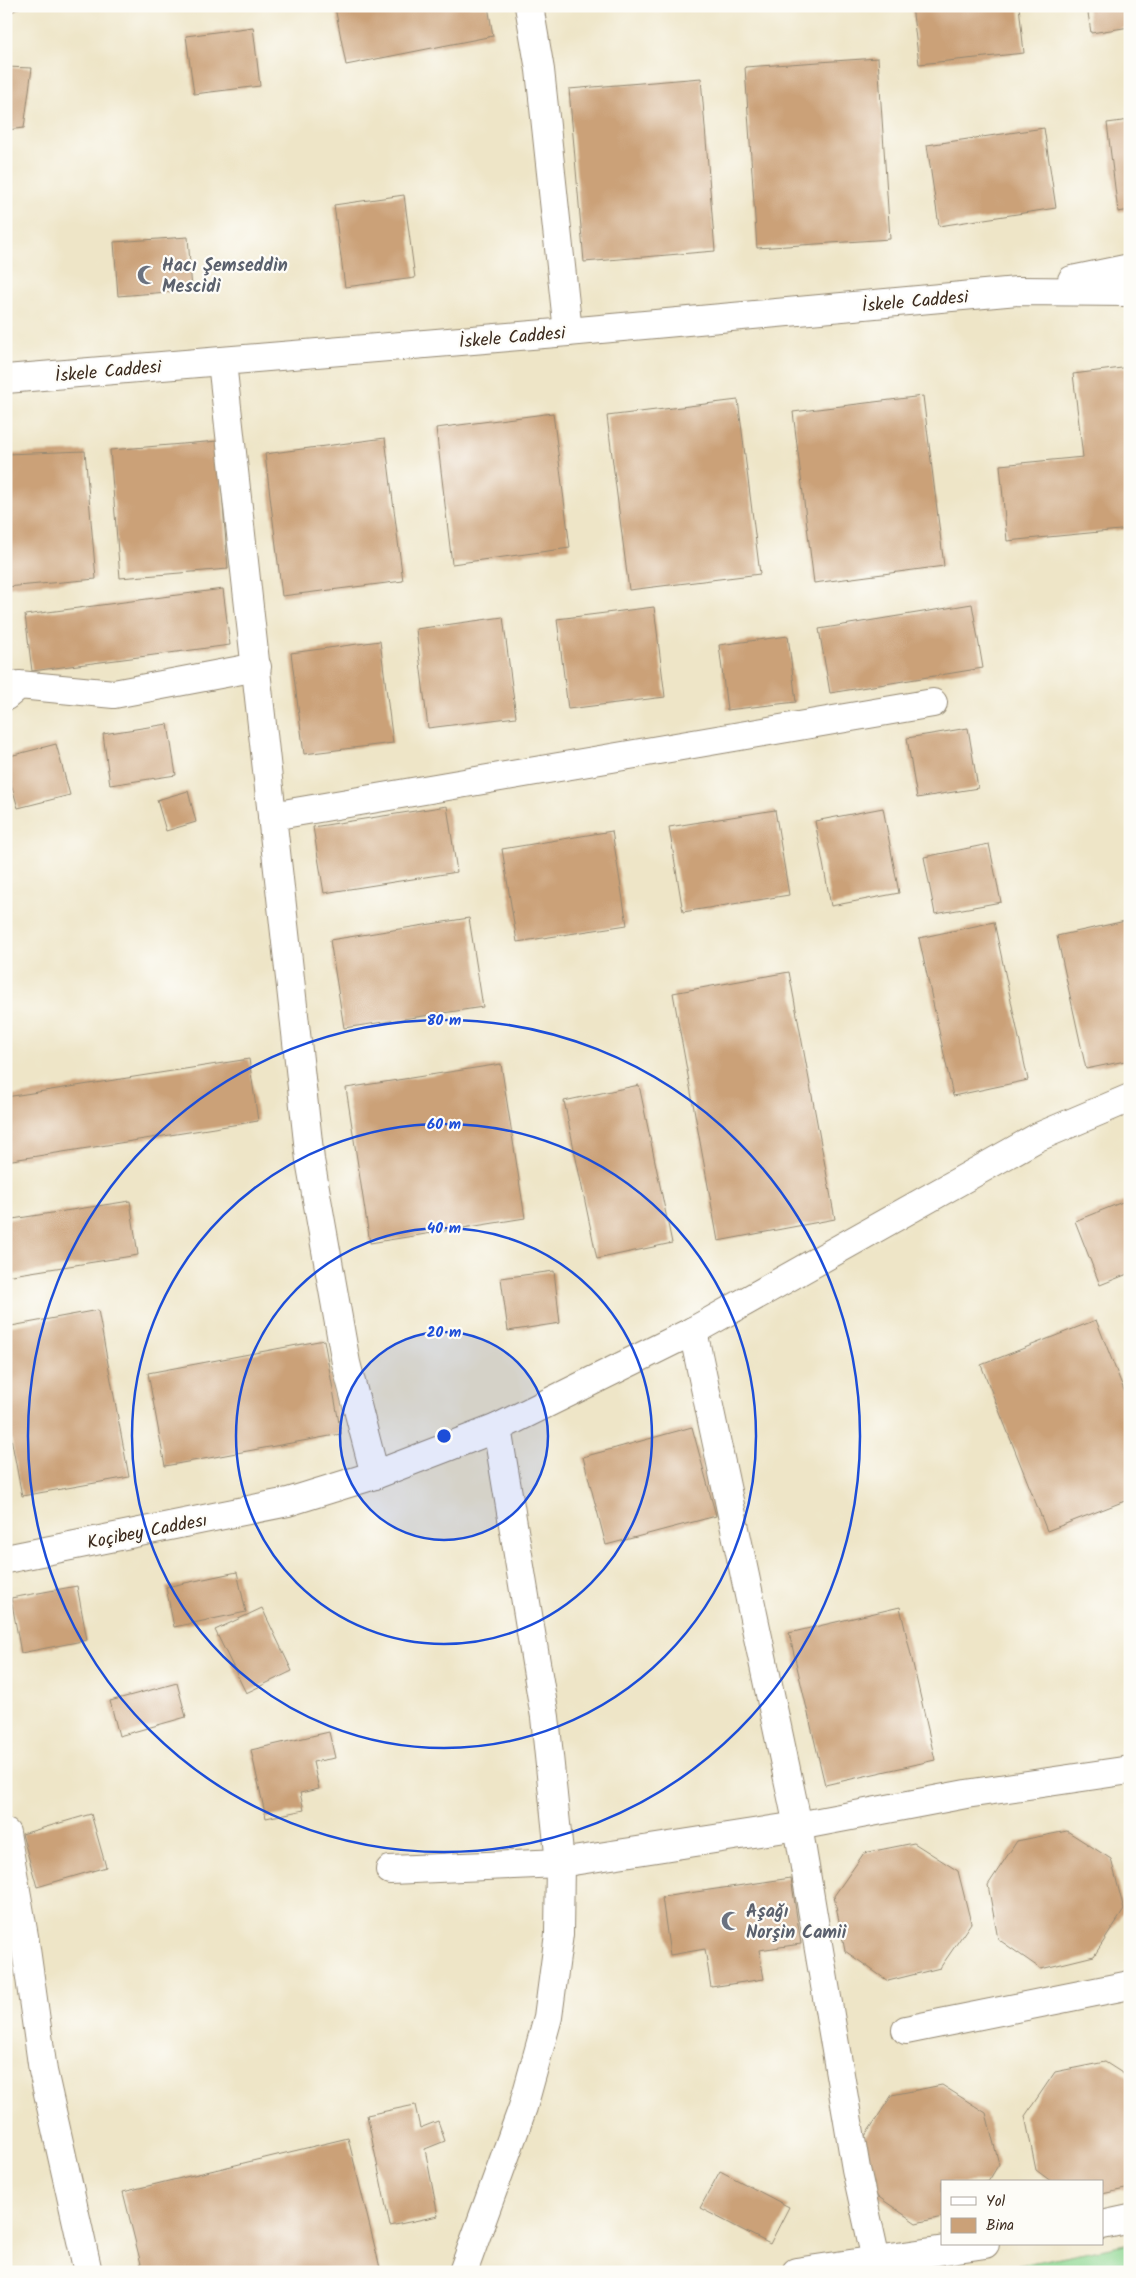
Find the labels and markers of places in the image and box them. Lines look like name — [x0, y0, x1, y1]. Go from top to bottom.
place label: Hacı Şemseddin Mescidi — [162, 252, 288, 302]
mosque icon: Hacı Şemseddin Mescidi — [136, 264, 158, 286]
centre of rings — [435, 1427, 453, 1445]
place label: Aşağı Norşin Camii — [746, 1898, 847, 1948]
mosque icon: Aşağı Norşin Camii — [720, 1910, 742, 1932]

